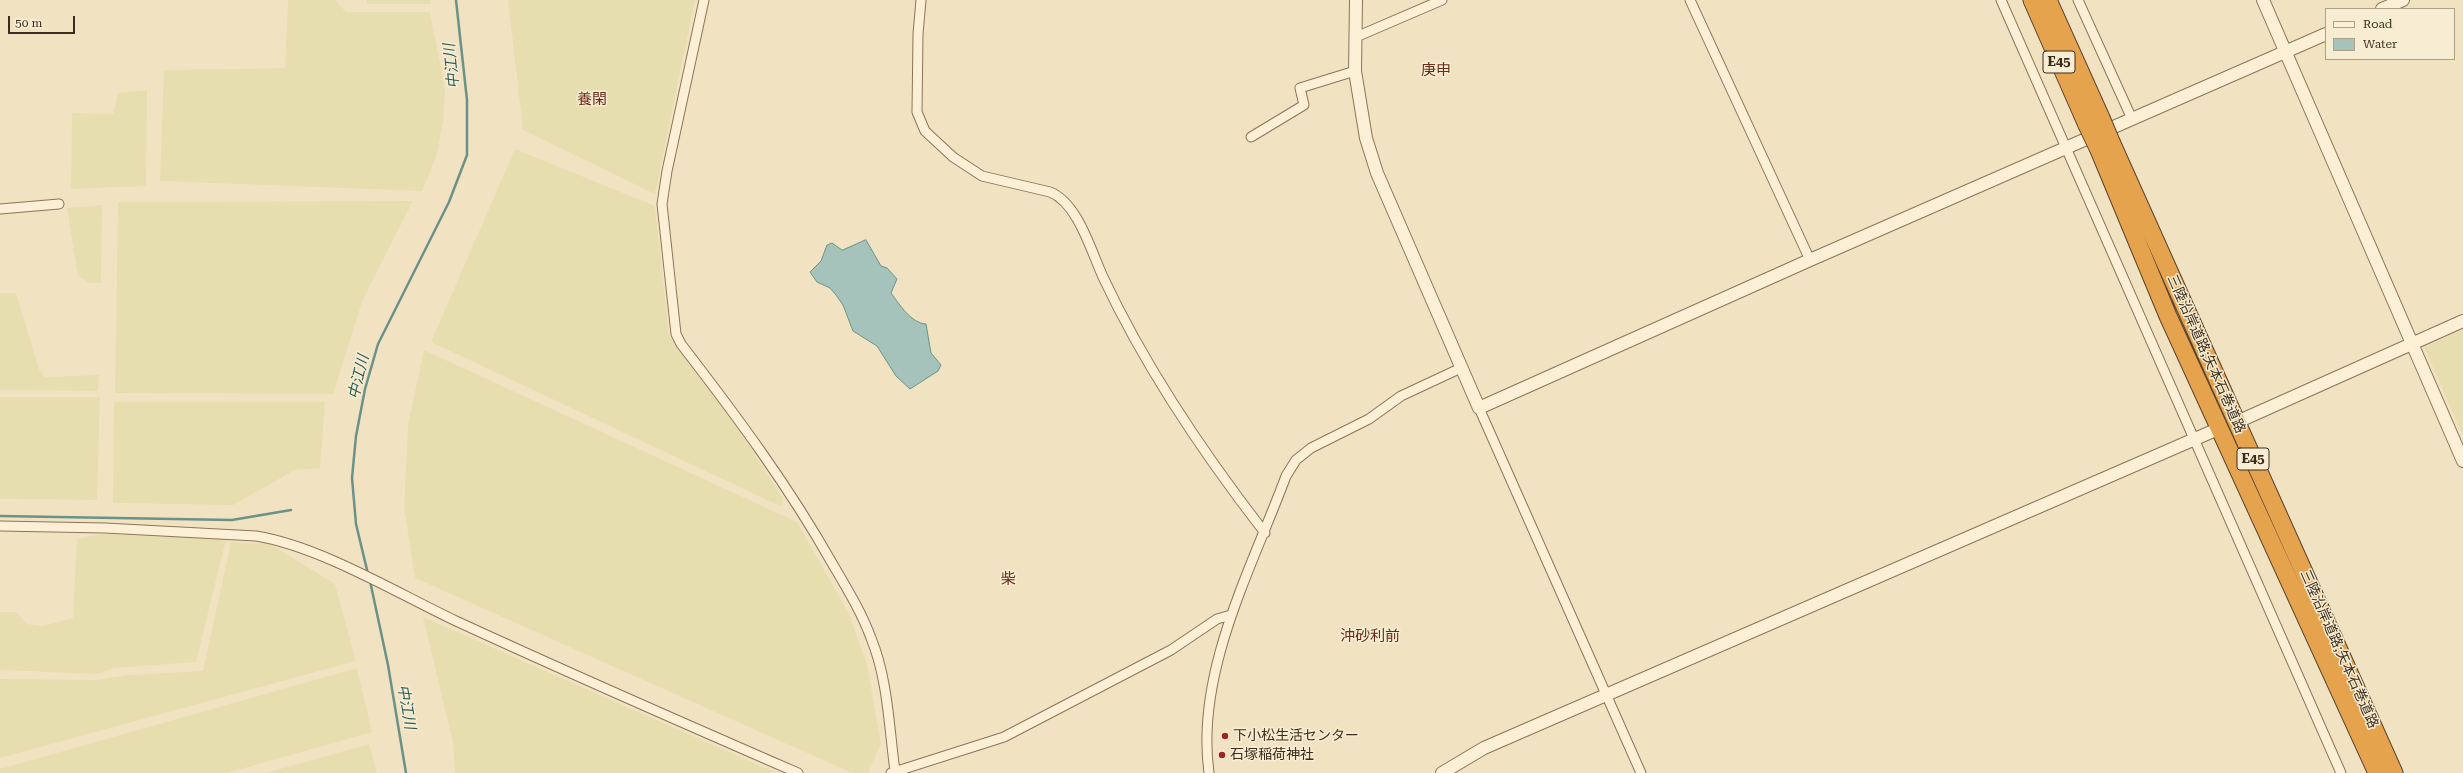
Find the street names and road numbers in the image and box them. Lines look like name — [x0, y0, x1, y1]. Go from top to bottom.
road number: E45 — [2043, 51, 2075, 73]
street label: 三陸沿岸道路;矢本石巻道路 — [2163, 272, 2249, 436]
road number: E45 — [2237, 448, 2269, 470]
street label: 三陸沿岸道路;矢本石巻道路 — [2296, 567, 2382, 731]

